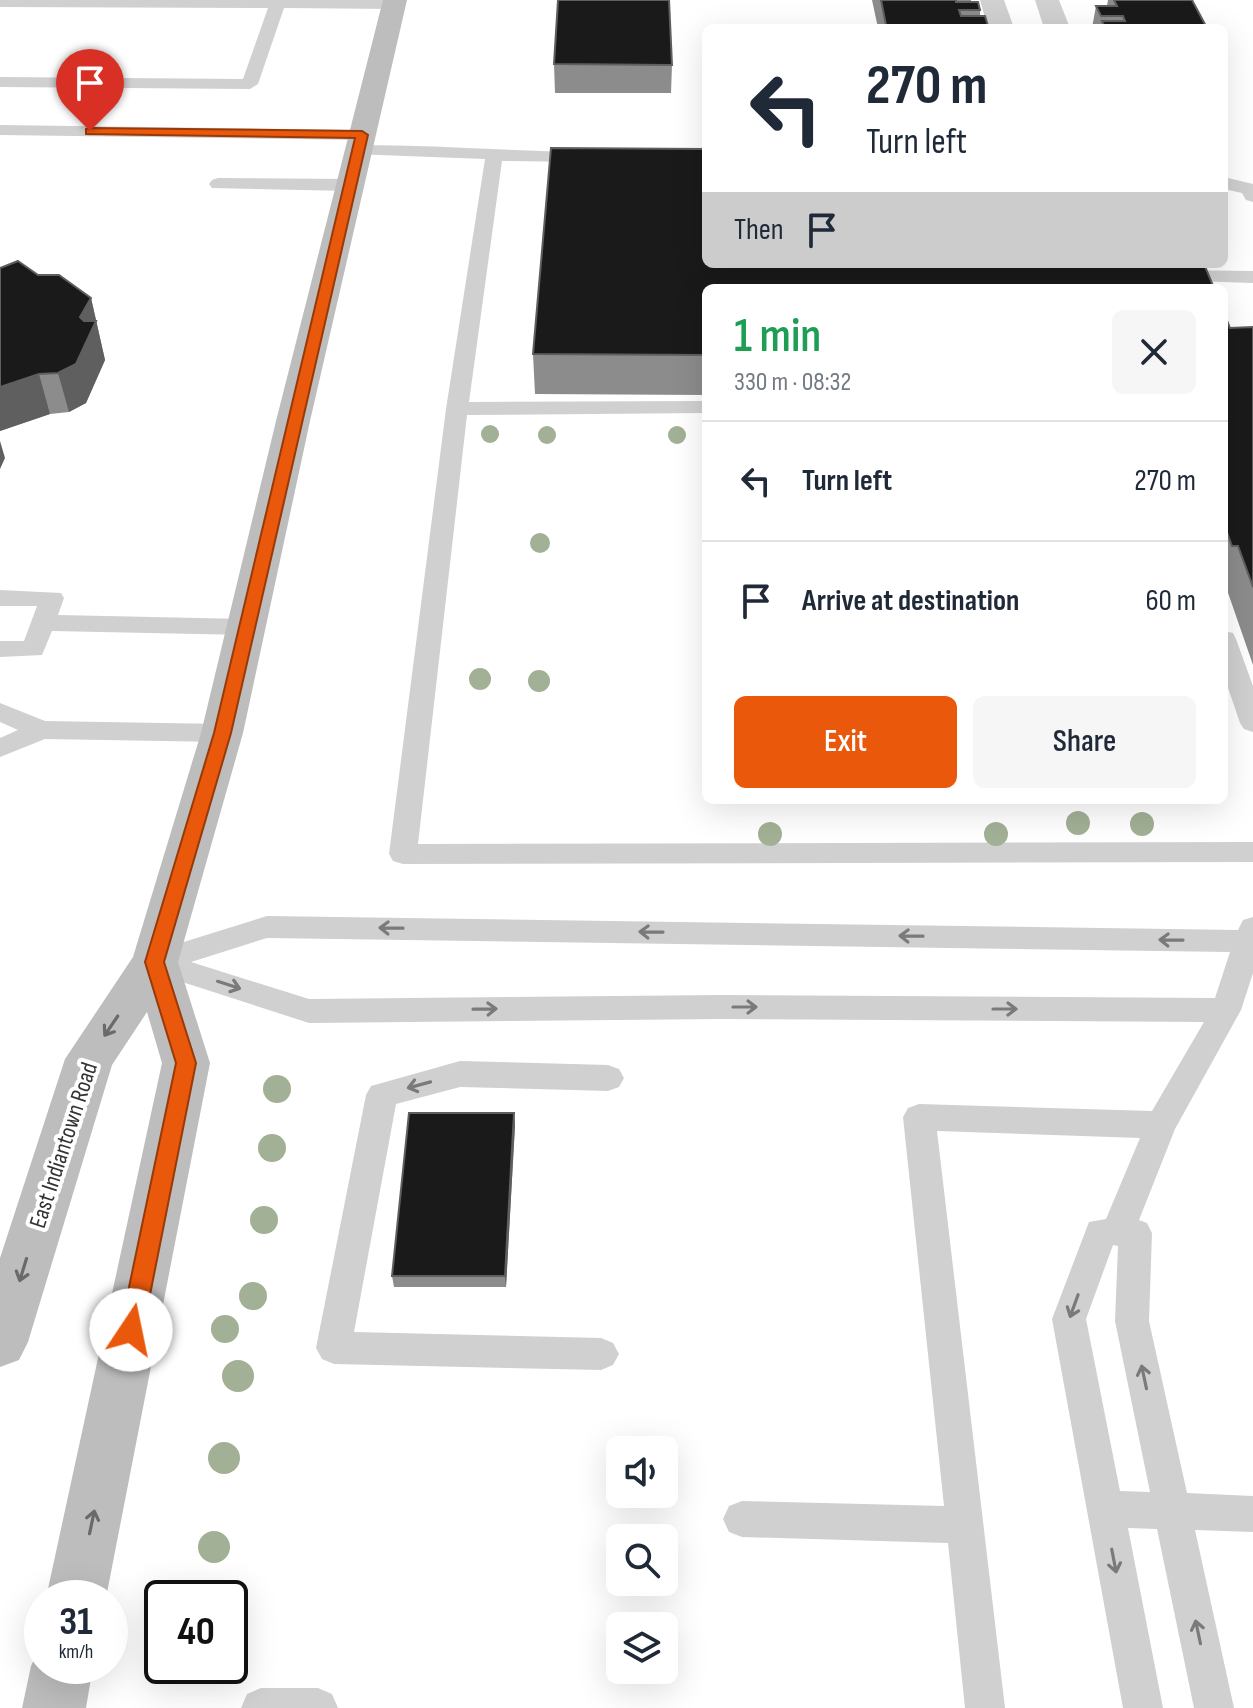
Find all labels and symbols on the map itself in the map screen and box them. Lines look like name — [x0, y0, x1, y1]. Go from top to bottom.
pin — [56, 49, 124, 131]
one-way arrow — [378, 921, 405, 936]
one-way arrow — [638, 924, 665, 940]
one-way arrow — [898, 928, 925, 944]
one-way arrow — [1158, 932, 1185, 948]
one-way arrow — [216, 979, 241, 994]
one-way arrow — [731, 999, 758, 1015]
one-way arrow — [471, 1001, 498, 1017]
one-way arrow — [991, 1001, 1018, 1017]
one-way arrow — [103, 1015, 119, 1037]
street label: East Indiantown Road — [23, 1059, 104, 1232]
one-way arrow — [407, 1078, 433, 1093]
one-way arrow — [15, 1256, 30, 1282]
position arrow — [89, 1288, 173, 1372]
one-way arrow — [1066, 1293, 1080, 1317]
one-way arrow — [1136, 1365, 1151, 1391]
one-way arrow — [85, 1509, 100, 1535]
one-way arrow — [1107, 1547, 1122, 1573]
speed limit sign: 40 — [144, 1580, 248, 1684]
one-way arrow — [1190, 1619, 1205, 1645]

